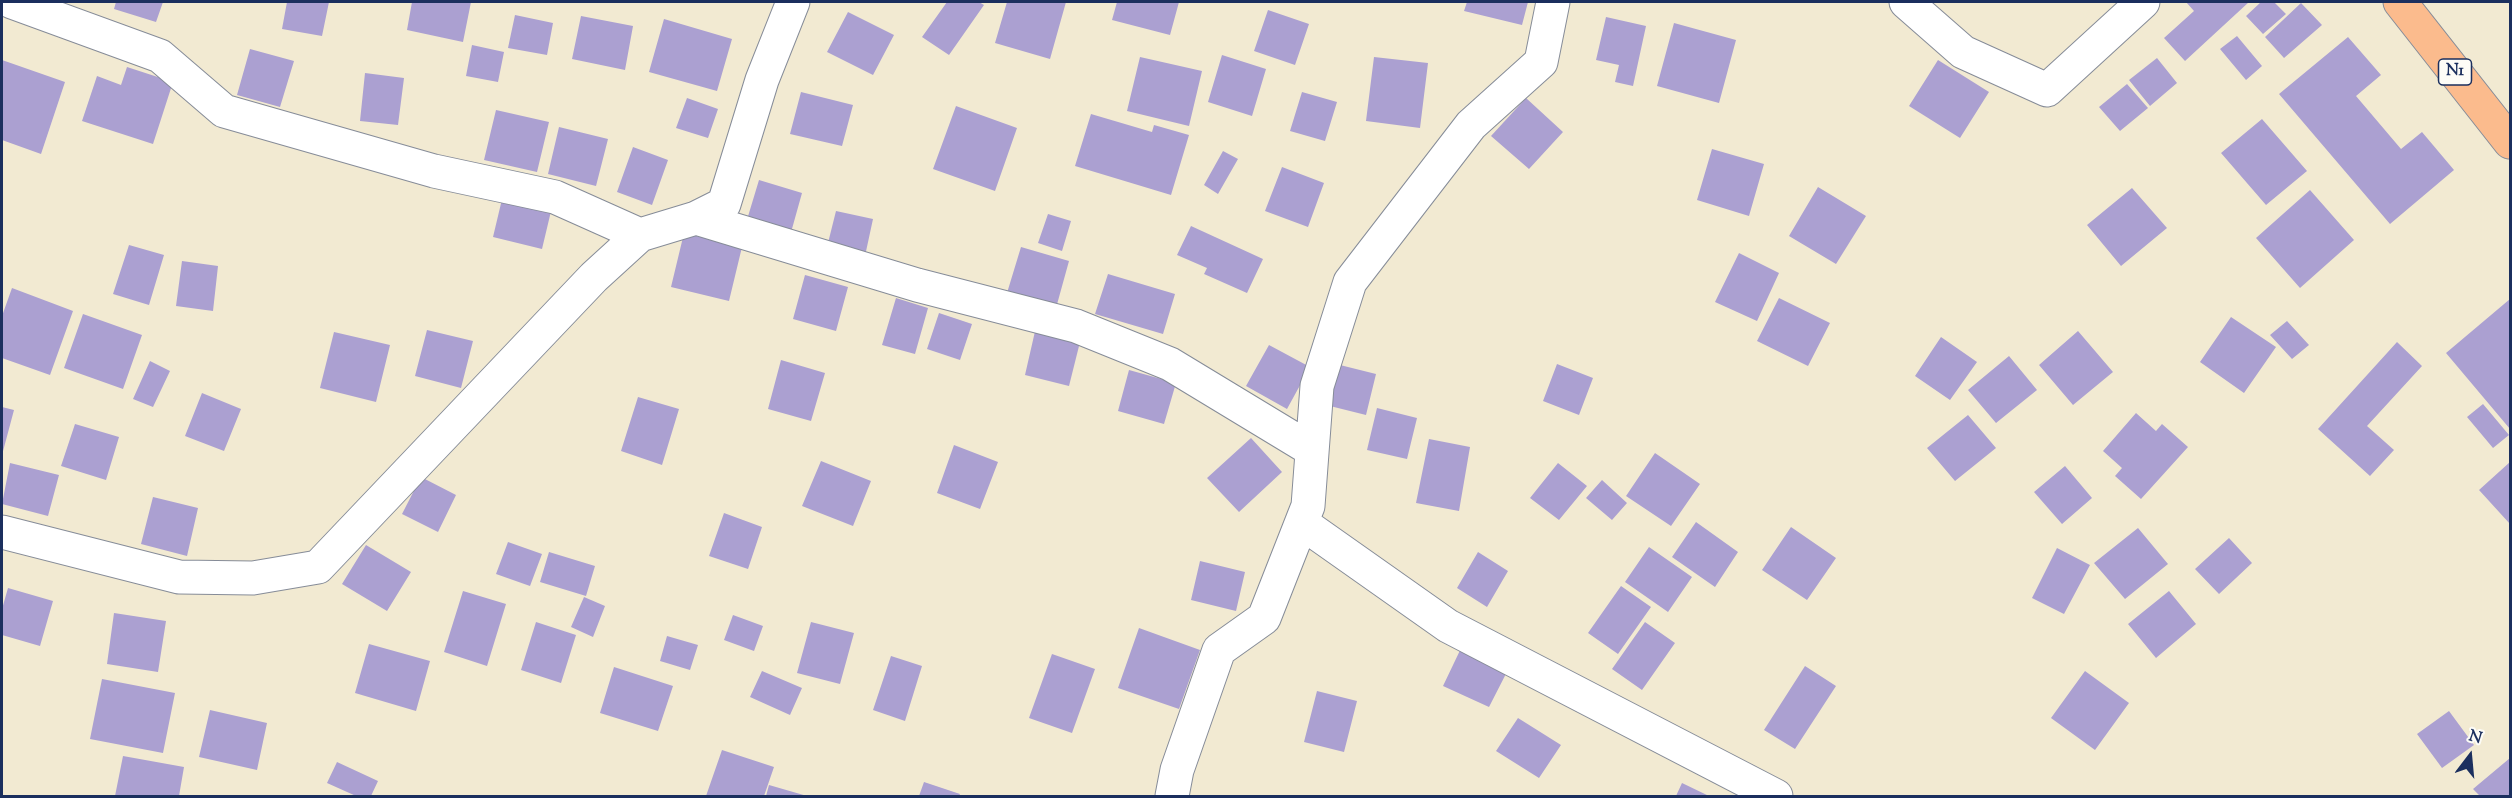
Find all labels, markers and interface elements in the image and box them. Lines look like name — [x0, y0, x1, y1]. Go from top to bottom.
road number: N1 — [2438, 59, 2472, 85]
text: N — [2466, 725, 2484, 751]
north arrow — [2440, 726, 2500, 786]

